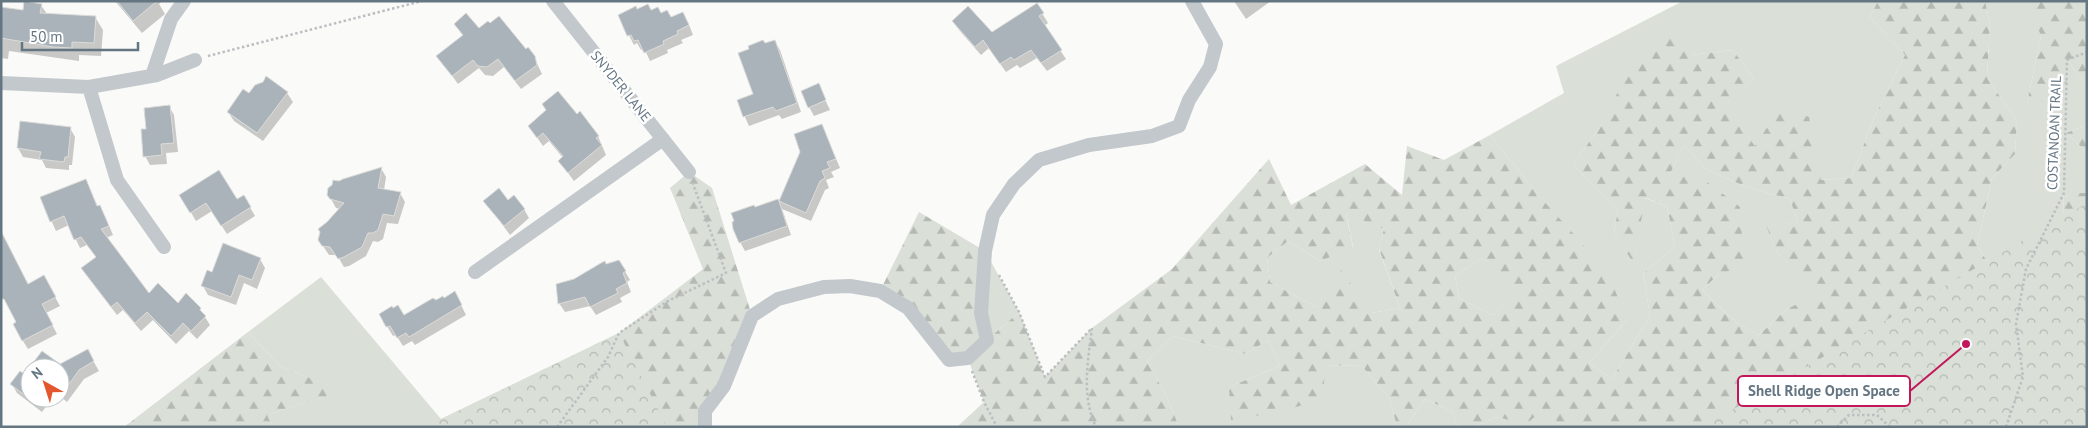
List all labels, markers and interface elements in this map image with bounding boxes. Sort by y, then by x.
scale bar [22,20,139,52]
text: 50 m [30,27,63,46]
street label: SNYDER LANE [587,47,655,125]
street label: COSTANOAN TRAIL [2043,75,2065,191]
north arrow [20,358,70,408]
text: N [28,363,46,383]
callout: Shell Ridge Open Space [1738,376,1910,406]
text: Shell Ridge Open Space [1748,381,1900,400]

